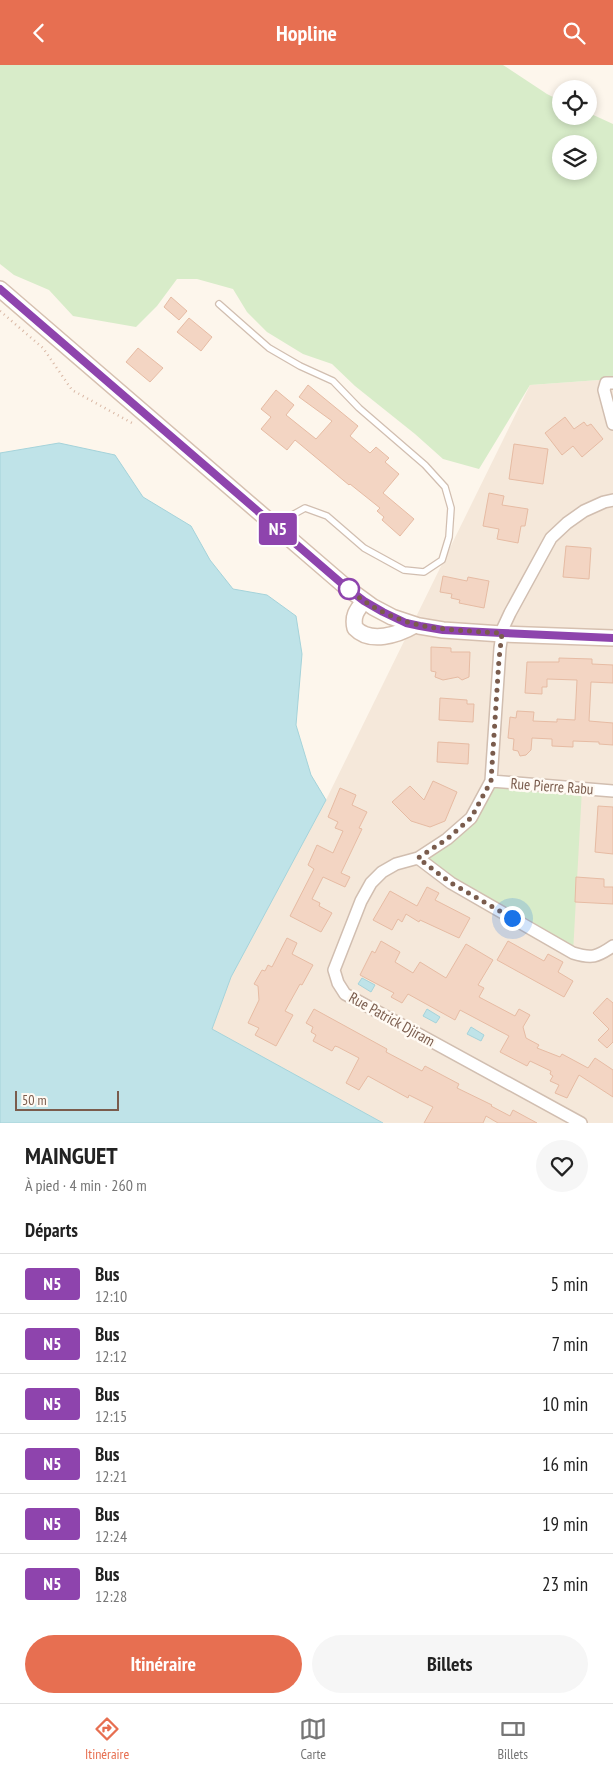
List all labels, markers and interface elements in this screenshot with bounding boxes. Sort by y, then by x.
icon: back [25,19,53,47]
text: Hopline [276,19,337,47]
icon: search [560,19,588,47]
map controls [552,80,597,180]
button: locate [552,80,597,125]
button: layers [552,135,597,180]
line badge: N5 [256,513,300,545]
text: N5 [269,517,287,540]
unlabelled marker [338,578,360,600]
street label: Rue Pierre Rabu [510,774,594,798]
your location [500,906,525,931]
street label: Rue Patrick Djiram [346,988,438,1050]
scale bar [15,1088,119,1111]
text: 50 m [22,1091,47,1109]
text: MAINGUET [25,1140,118,1171]
button: heart [536,1140,588,1192]
text: À pied · 4 min · 260 m [25,1175,147,1195]
text: Départs [25,1218,78,1242]
text: Bus [95,1262,119,1286]
text: N5 [43,1272,62,1295]
text: 5 min [551,1272,588,1296]
text: 12:10 [95,1286,127,1306]
text: Bus [95,1322,119,1346]
text: N5 [43,1332,62,1355]
text: 7 min [551,1332,588,1356]
text: 12:12 [95,1346,127,1366]
text: Bus [95,1382,119,1406]
text: N5 [43,1392,62,1415]
text: 10 min [542,1392,588,1416]
text: 12:15 [95,1406,127,1426]
text: Bus [95,1442,119,1466]
text: N5 [43,1452,62,1475]
text: 16 min [542,1452,588,1476]
text: 12:21 [95,1466,127,1486]
text: Bus [95,1502,119,1526]
text: N5 [43,1512,62,1535]
text: 19 min [542,1512,588,1536]
text: 12:24 [95,1526,127,1546]
text: Bus [95,1562,119,1586]
text: N5 [43,1572,62,1595]
text: 23 min [542,1572,588,1596]
text: 12:28 [95,1586,127,1606]
button: Itinéraire [25,1635,302,1693]
button: Billets [312,1635,588,1693]
tab: Itinéraire [85,1715,129,1763]
tab: Carte [299,1715,327,1763]
tab: Billets [497,1715,528,1763]

